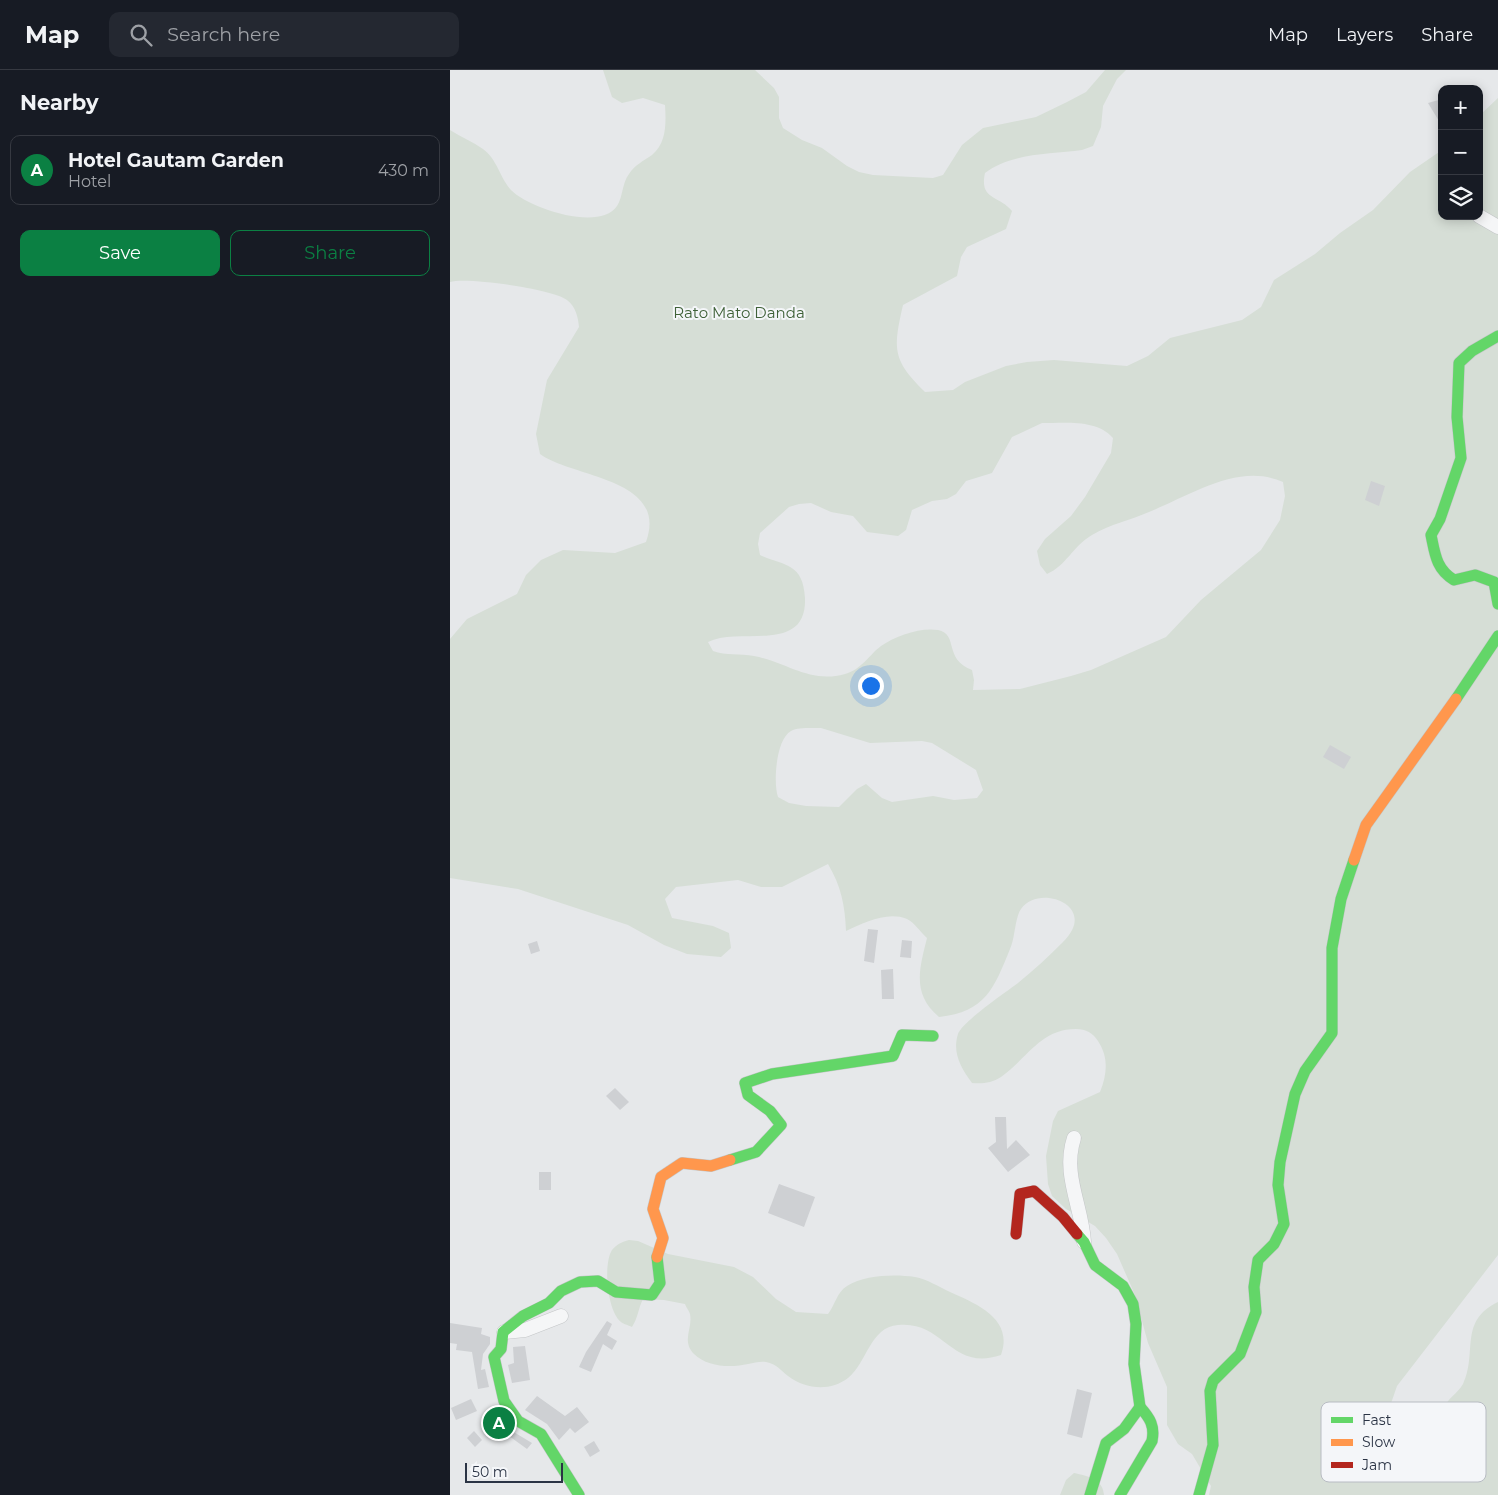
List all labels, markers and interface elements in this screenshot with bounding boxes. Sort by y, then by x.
search box [109,12,459,57]
text: Map [25,20,79,49]
icon: search [127,21,155,49]
text: Search here [167,23,280,46]
text: Map [1268,24,1308,46]
text: Layers [1336,24,1393,46]
text: Share [1421,24,1473,46]
map controls [1438,85,1483,220]
button: + [1438,85,1483,130]
text: Nearby [20,90,99,115]
button: − [1438,130,1483,175]
text: Hotel Gautam Garden [68,149,284,172]
text: A [31,161,43,180]
text: 430 m [378,161,429,180]
text: Hotel [68,172,111,191]
button: layers [1438,175,1483,220]
button: Save [20,230,220,276]
button: Share [230,230,430,276]
park label: Rato Mato Danda [673,303,805,322]
your location [858,673,884,699]
legend [1321,1402,1486,1482]
pin: A [483,1404,515,1442]
text: Fast [1362,1411,1392,1429]
text: Slow [1362,1433,1396,1451]
text: Jam [1361,1456,1392,1474]
scale bar [465,1460,562,1483]
text: 50 m [472,1463,508,1481]

